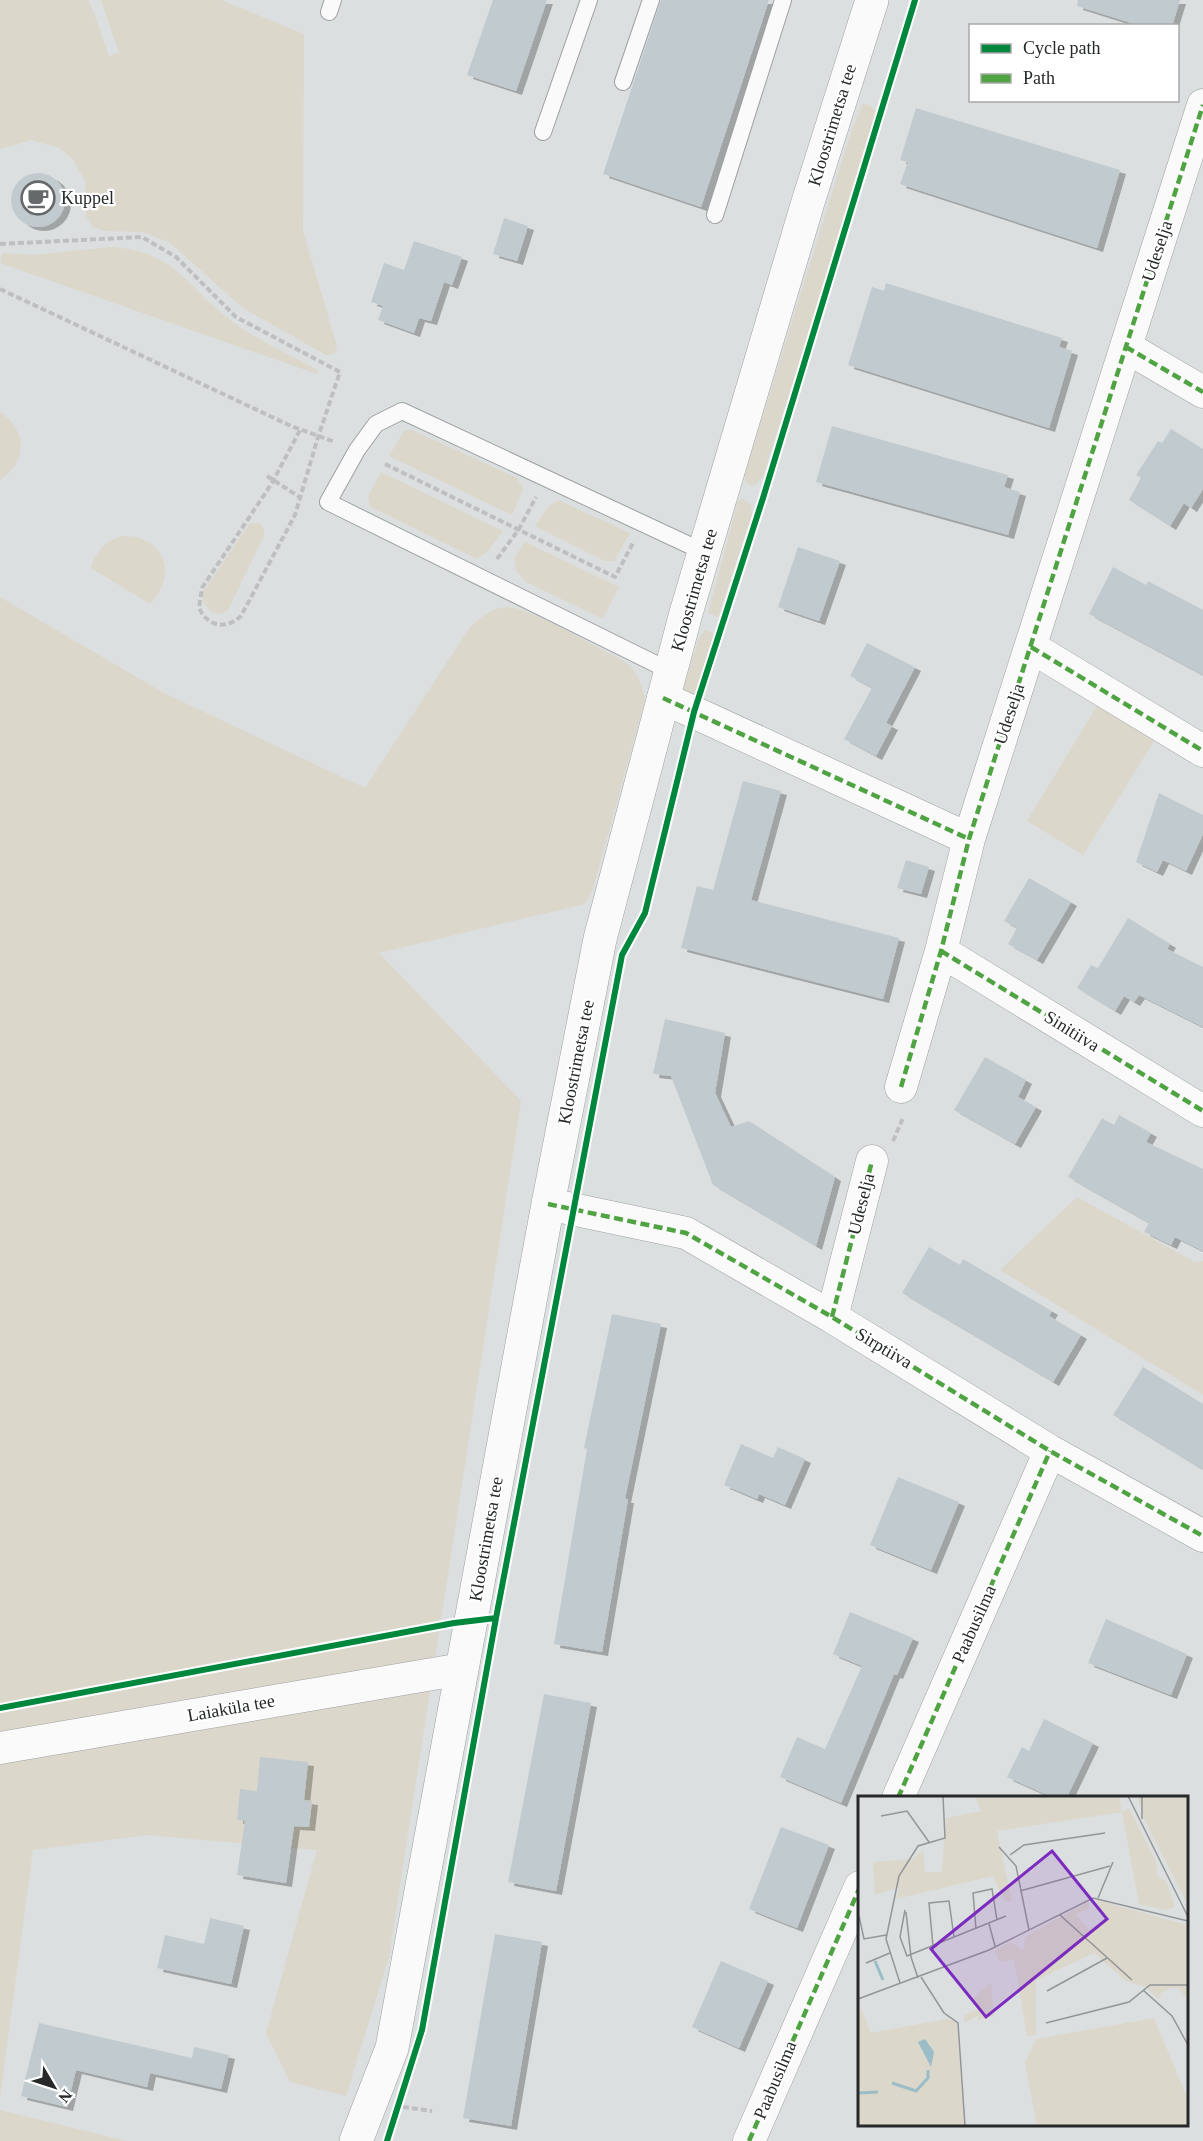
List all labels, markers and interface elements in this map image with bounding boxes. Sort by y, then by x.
legend [969,24,1179,102]
text: Cycle path [1023,38,1100,58]
street label: Kloostrimetsa tee [804,62,860,188]
text: Path [1023,68,1055,88]
cafe icon: Kuppel [20,180,56,216]
place label: Kuppel [61,188,114,208]
street label: Udeselja [1138,218,1176,284]
street label: Kloostrimetsa tee [667,526,721,654]
street label: Udeselja [990,681,1028,747]
street label: Kloostrimetsa tee [554,998,598,1126]
street label: Sinitiiva [1041,1006,1103,1056]
street label: Udeselja [844,1171,878,1237]
street label: Sirptiiva [852,1323,916,1373]
street label: Kloostrimetsa tee [465,1475,507,1603]
street label: Paabusilma [948,1582,1000,1666]
street label: Laiaküla tee [186,1690,276,1726]
inset map [858,1796,1188,2126]
street label: Paabusilma [750,2038,800,2122]
north arrow [24,2057,84,2117]
text: N [55,2086,76,2106]

